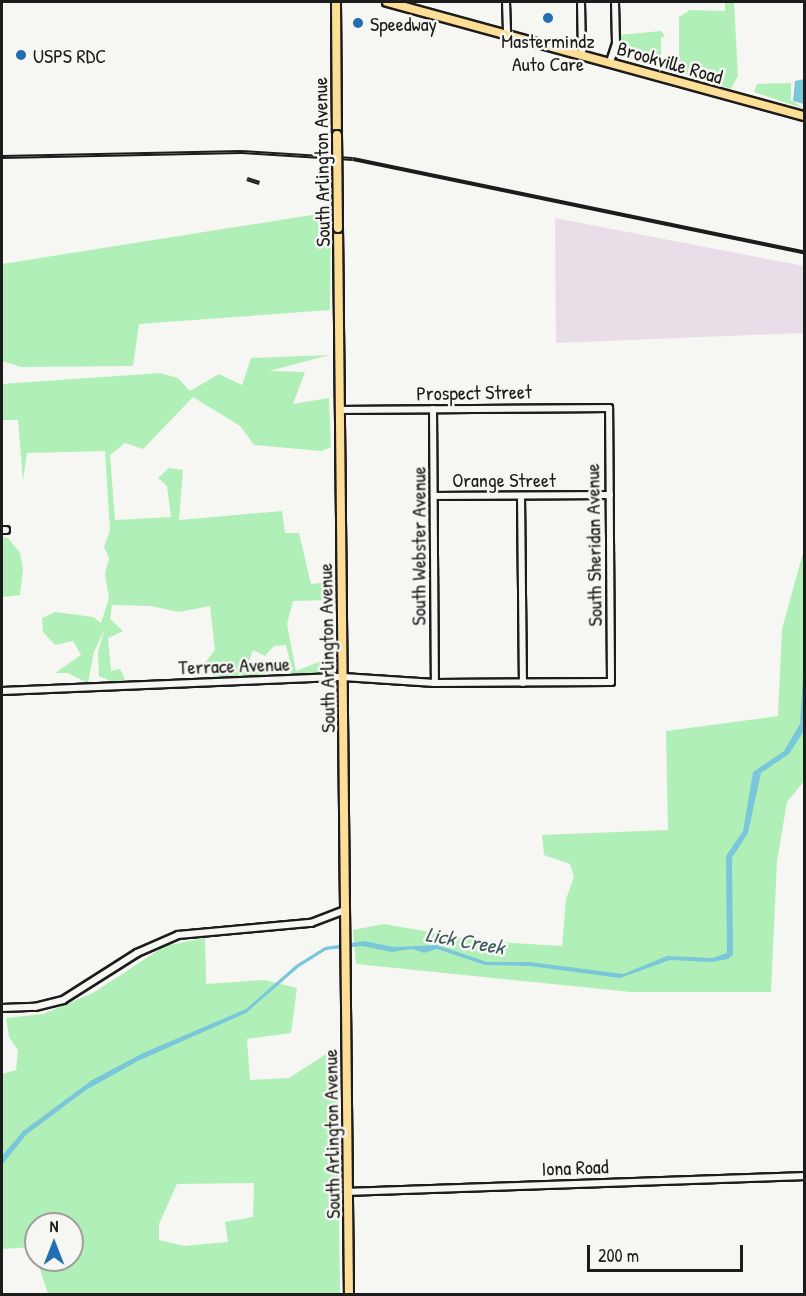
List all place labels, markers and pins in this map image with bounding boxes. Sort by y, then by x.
place label: Speedway [370,11,437,35]
marker: Mastermindz Auto Care [541,11,555,25]
marker: Speedway [351,16,365,30]
place label: Mastermindz Auto Care [501,28,595,75]
place label: USPS RDC [33,43,106,67]
marker: USPS RDC [14,48,28,62]

